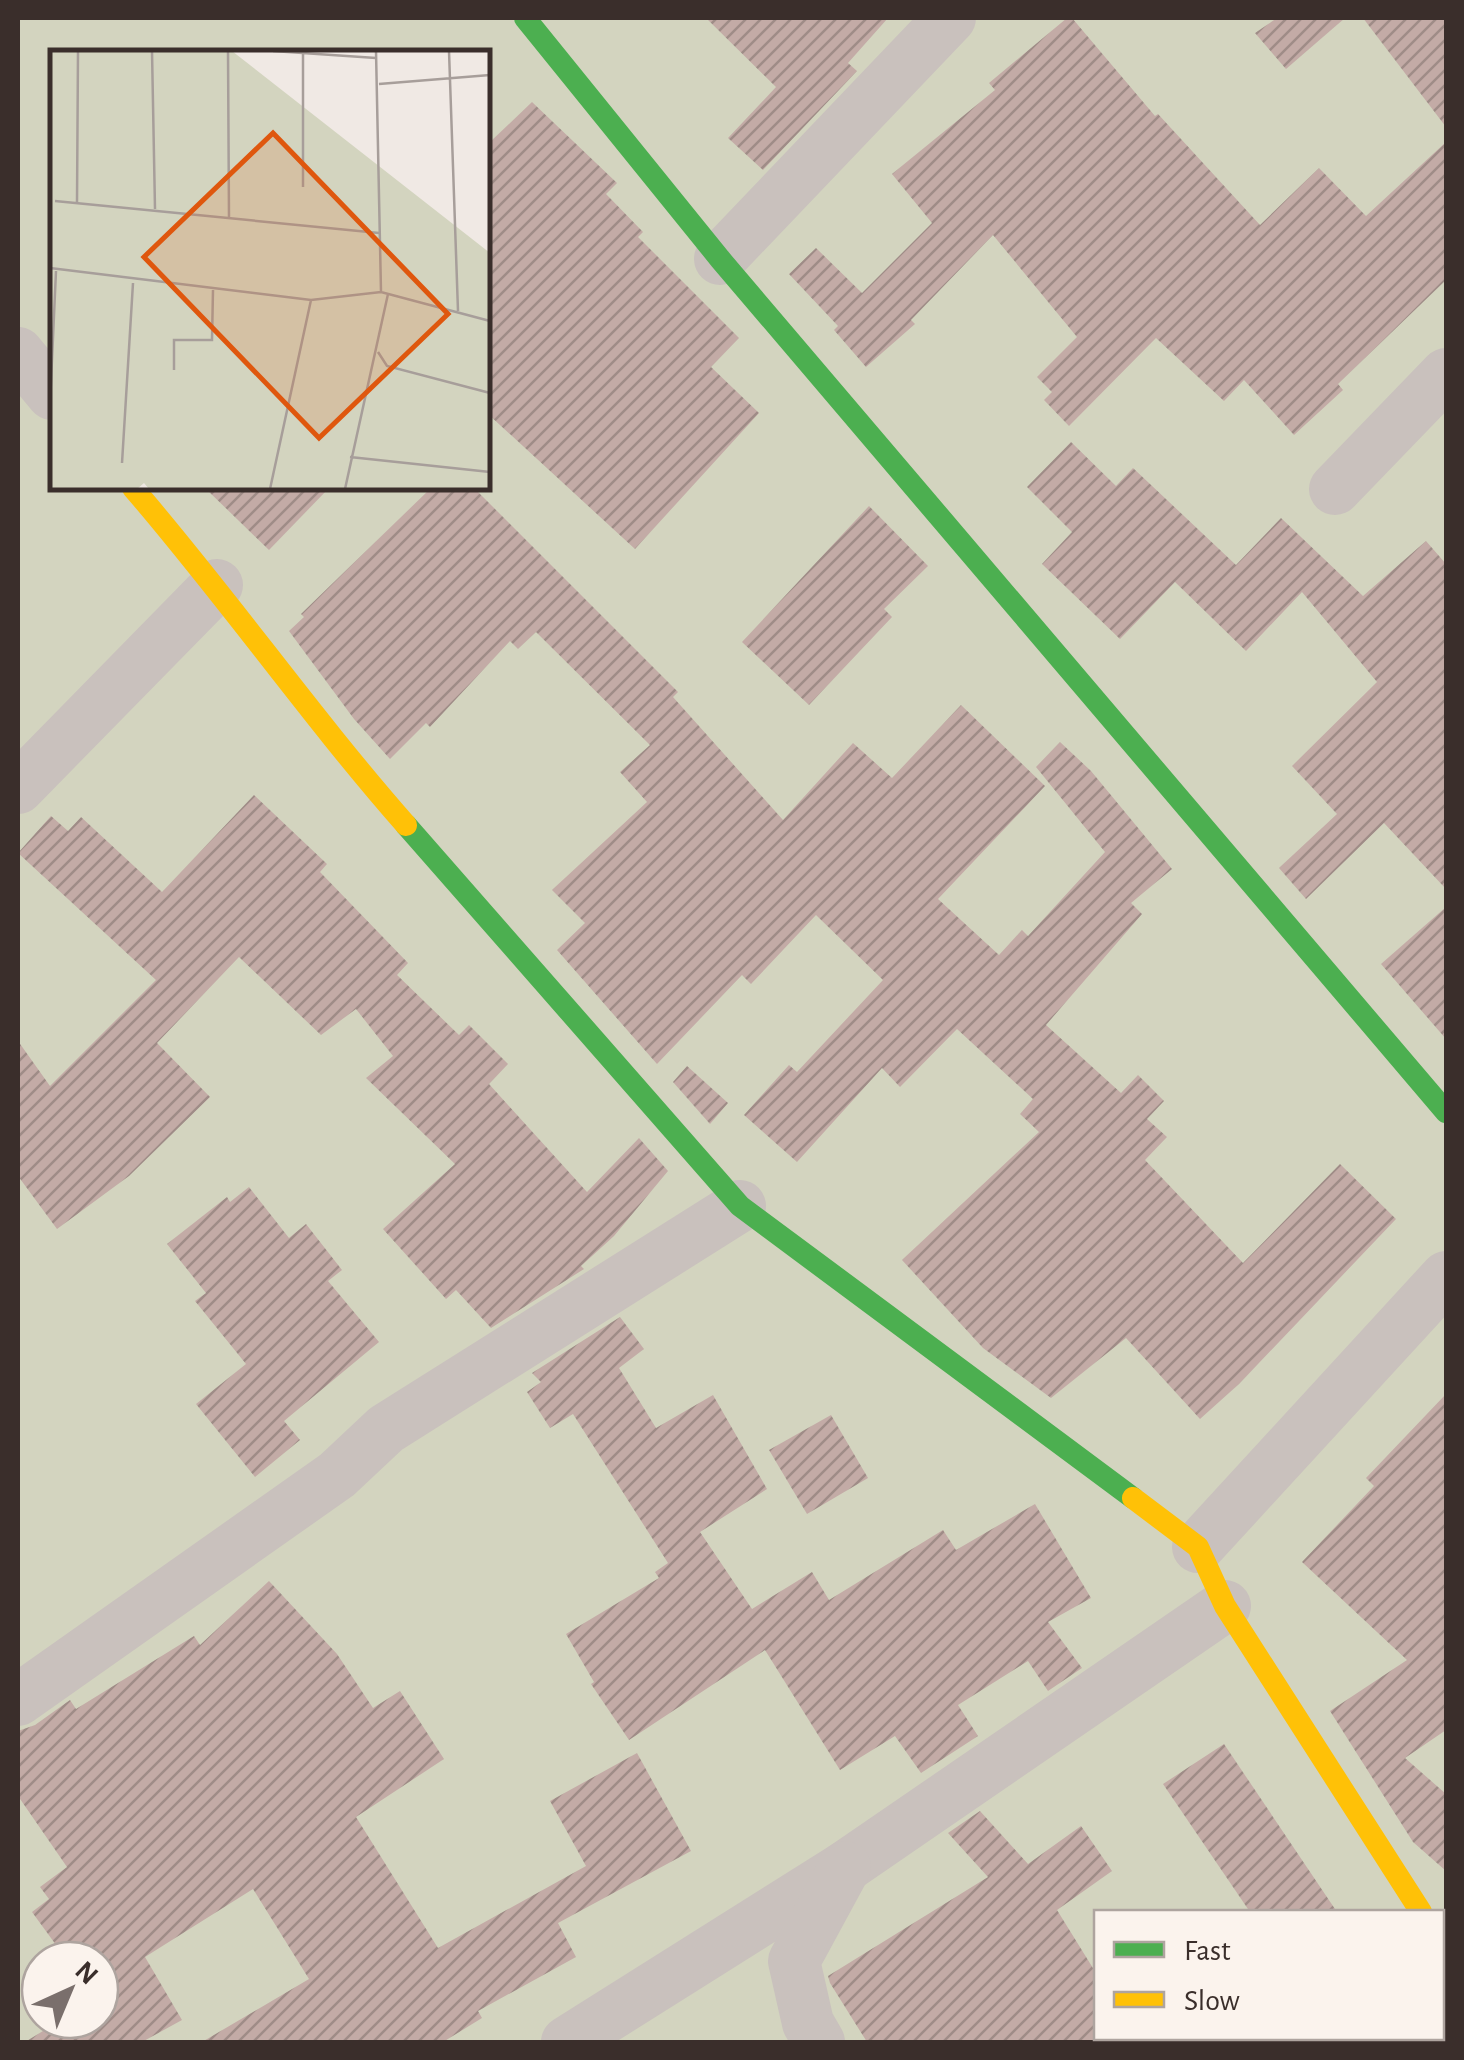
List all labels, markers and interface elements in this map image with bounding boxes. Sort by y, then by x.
inset map [50,50,490,490]
legend [1094,1910,1444,2040]
text: Fast [1184,1936,1231,1966]
north arrow [20,1940,120,2040]
text: N [69,1957,103,1990]
text: Slow [1184,1986,1240,2016]

